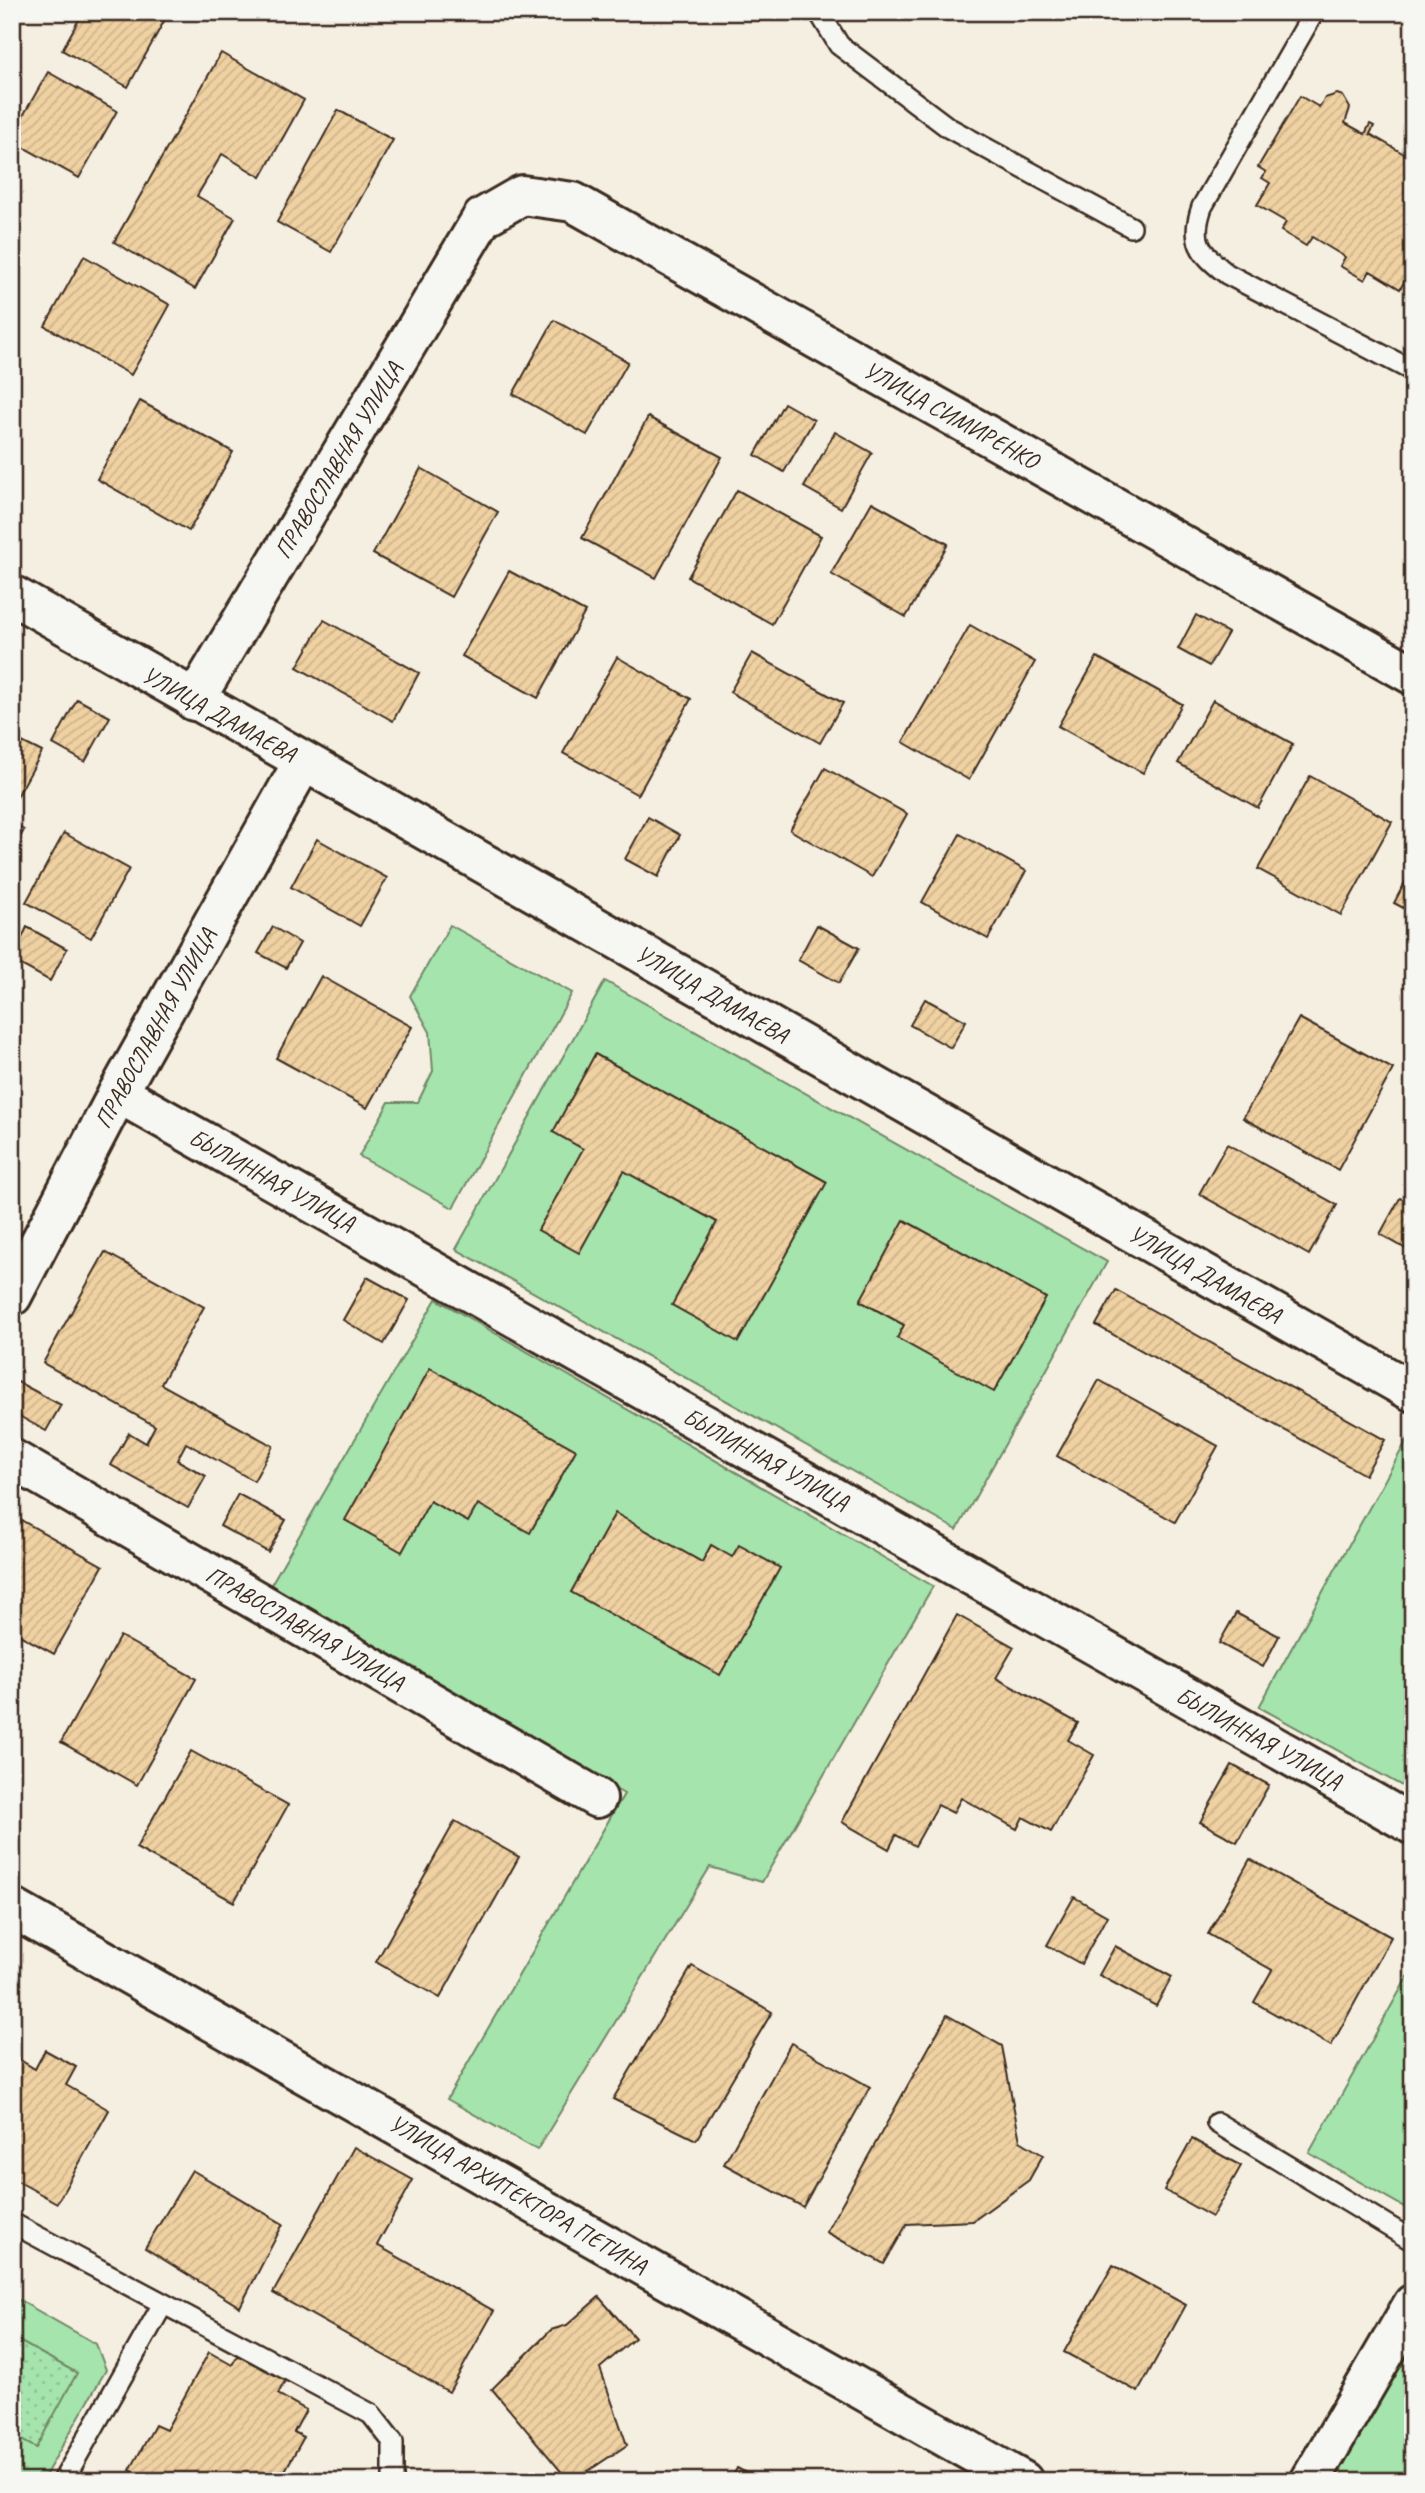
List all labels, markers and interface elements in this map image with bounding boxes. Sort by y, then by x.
street label: ПРАВОСЛАВНАЯ УЛИЦА [267,355,409,564]
street label: УЛИЦА СИМИРЕНКО [858,355,1046,477]
street label: УЛИЦА ДАМАЕВА [137,659,302,769]
street label: ПРАВОСЛАВНАЯ УЛИЦА [88,922,223,1133]
street label: УЛИЦА ДАМАЕВА [630,938,794,1050]
street label: БЫЛИННАЯ УЛИЦА [184,1122,361,1238]
street label: УЛИЦА ДАМАЕВА [1123,1218,1287,1330]
street label: БЫЛИННАЯ УЛИЦА [678,1401,855,1517]
street label: ПРАВОСЛАВНАЯ УЛИЦА [200,1559,410,1698]
street label: БЫЛИННАЯ УЛИЦА [1171,1680,1348,1796]
street label: УЛИЦА АРХИТЕКТОРА ПЕТИНА [384,2108,653,2281]

